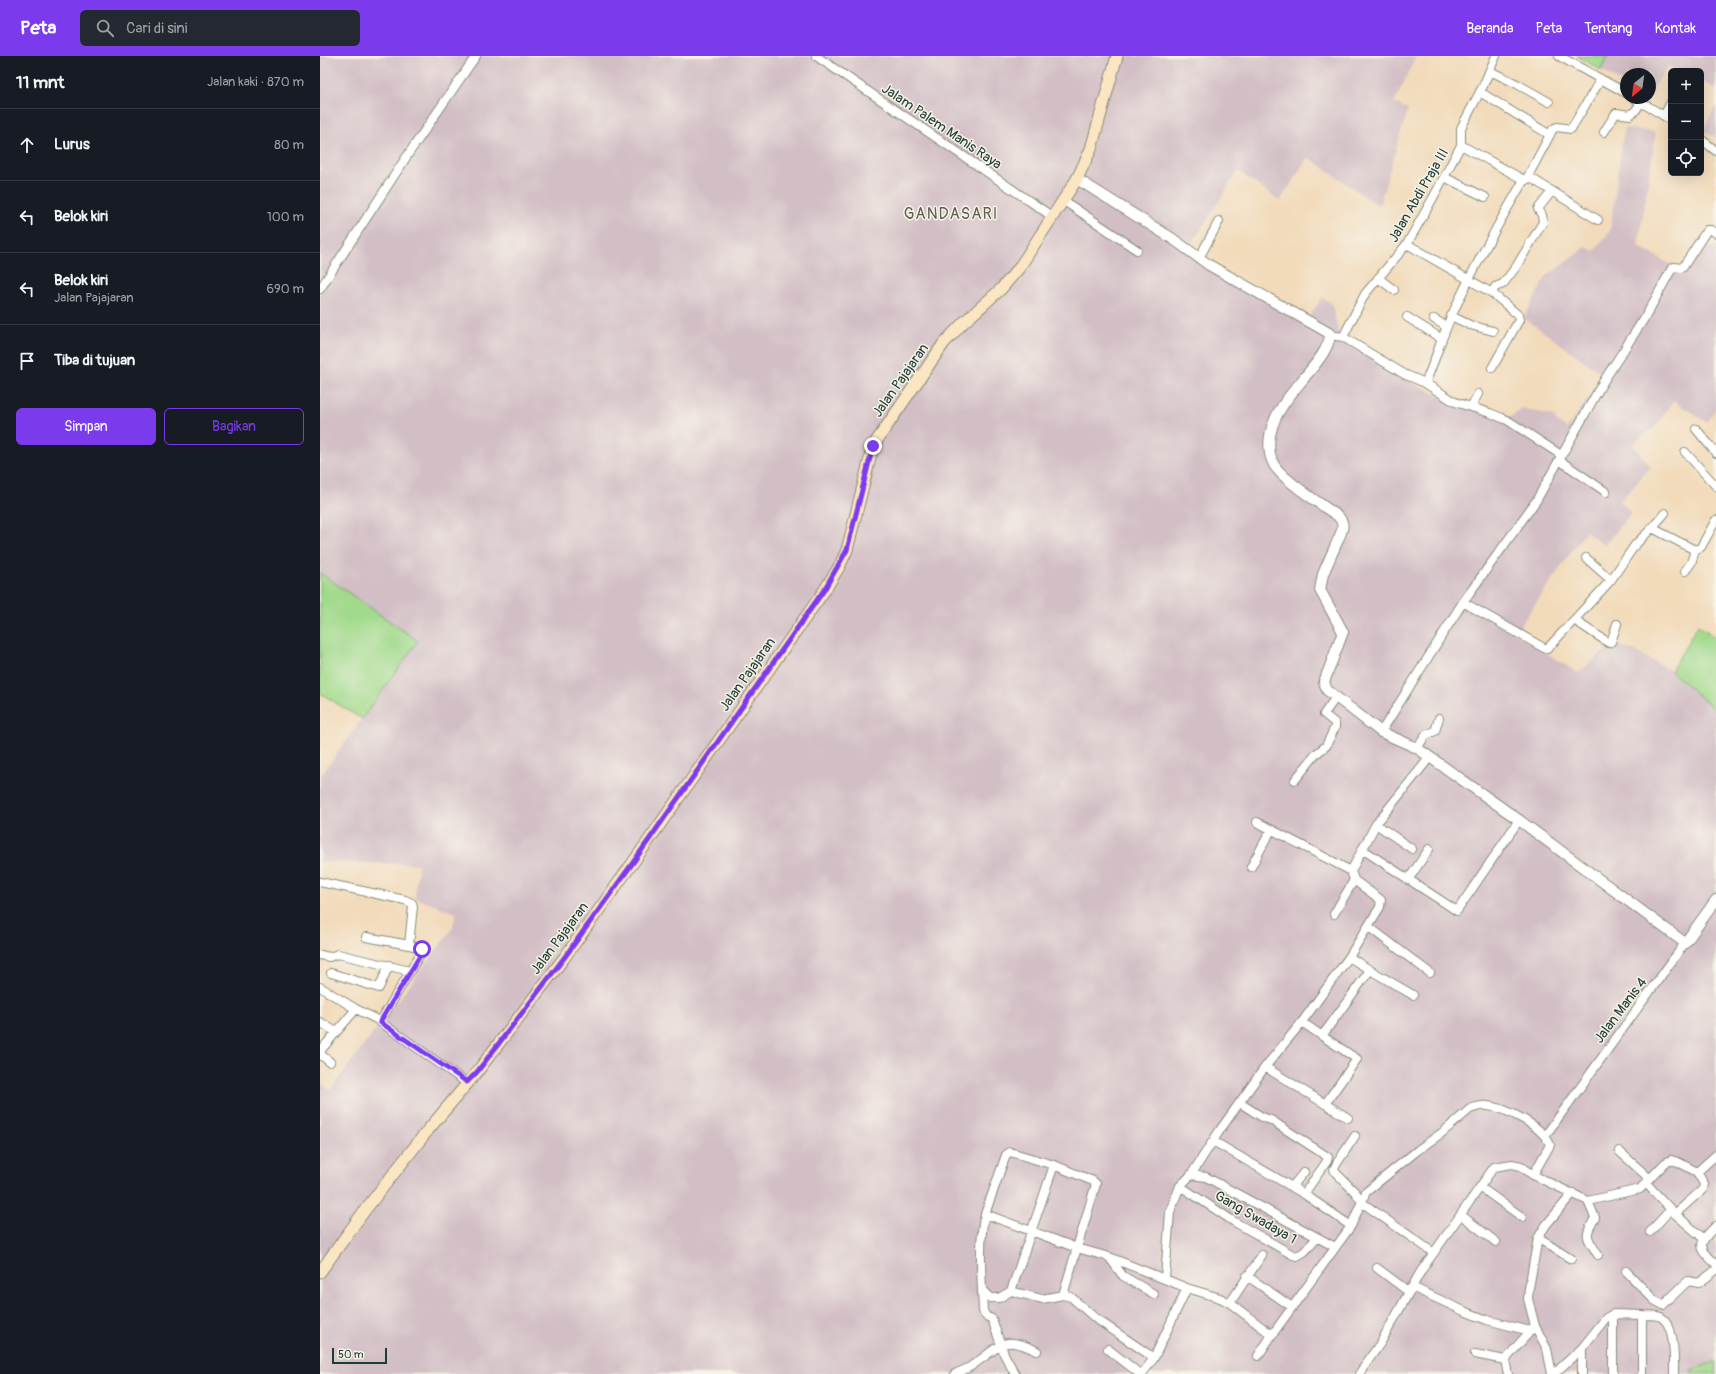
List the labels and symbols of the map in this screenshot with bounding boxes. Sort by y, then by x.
north arrow [1620,68,1656,104]
street label: Jalam Palem Manis Raya [879,80,1005,173]
street label: Jalan Abdi Praja III [1385,145,1452,245]
district label: GANDASARI [904,204,998,224]
street label: Jalan Pajajaran [869,340,932,420]
route end [864,437,882,455]
street label: Jalan Pajajaran [716,634,779,714]
street label: Jalan Pajajaran [527,899,592,978]
route start [413,940,431,958]
street label: Jalan Manis 4 [1590,974,1651,1046]
street label: Gang Swadaya 1 [1212,1187,1300,1248]
scale bar [332,1346,387,1365]

